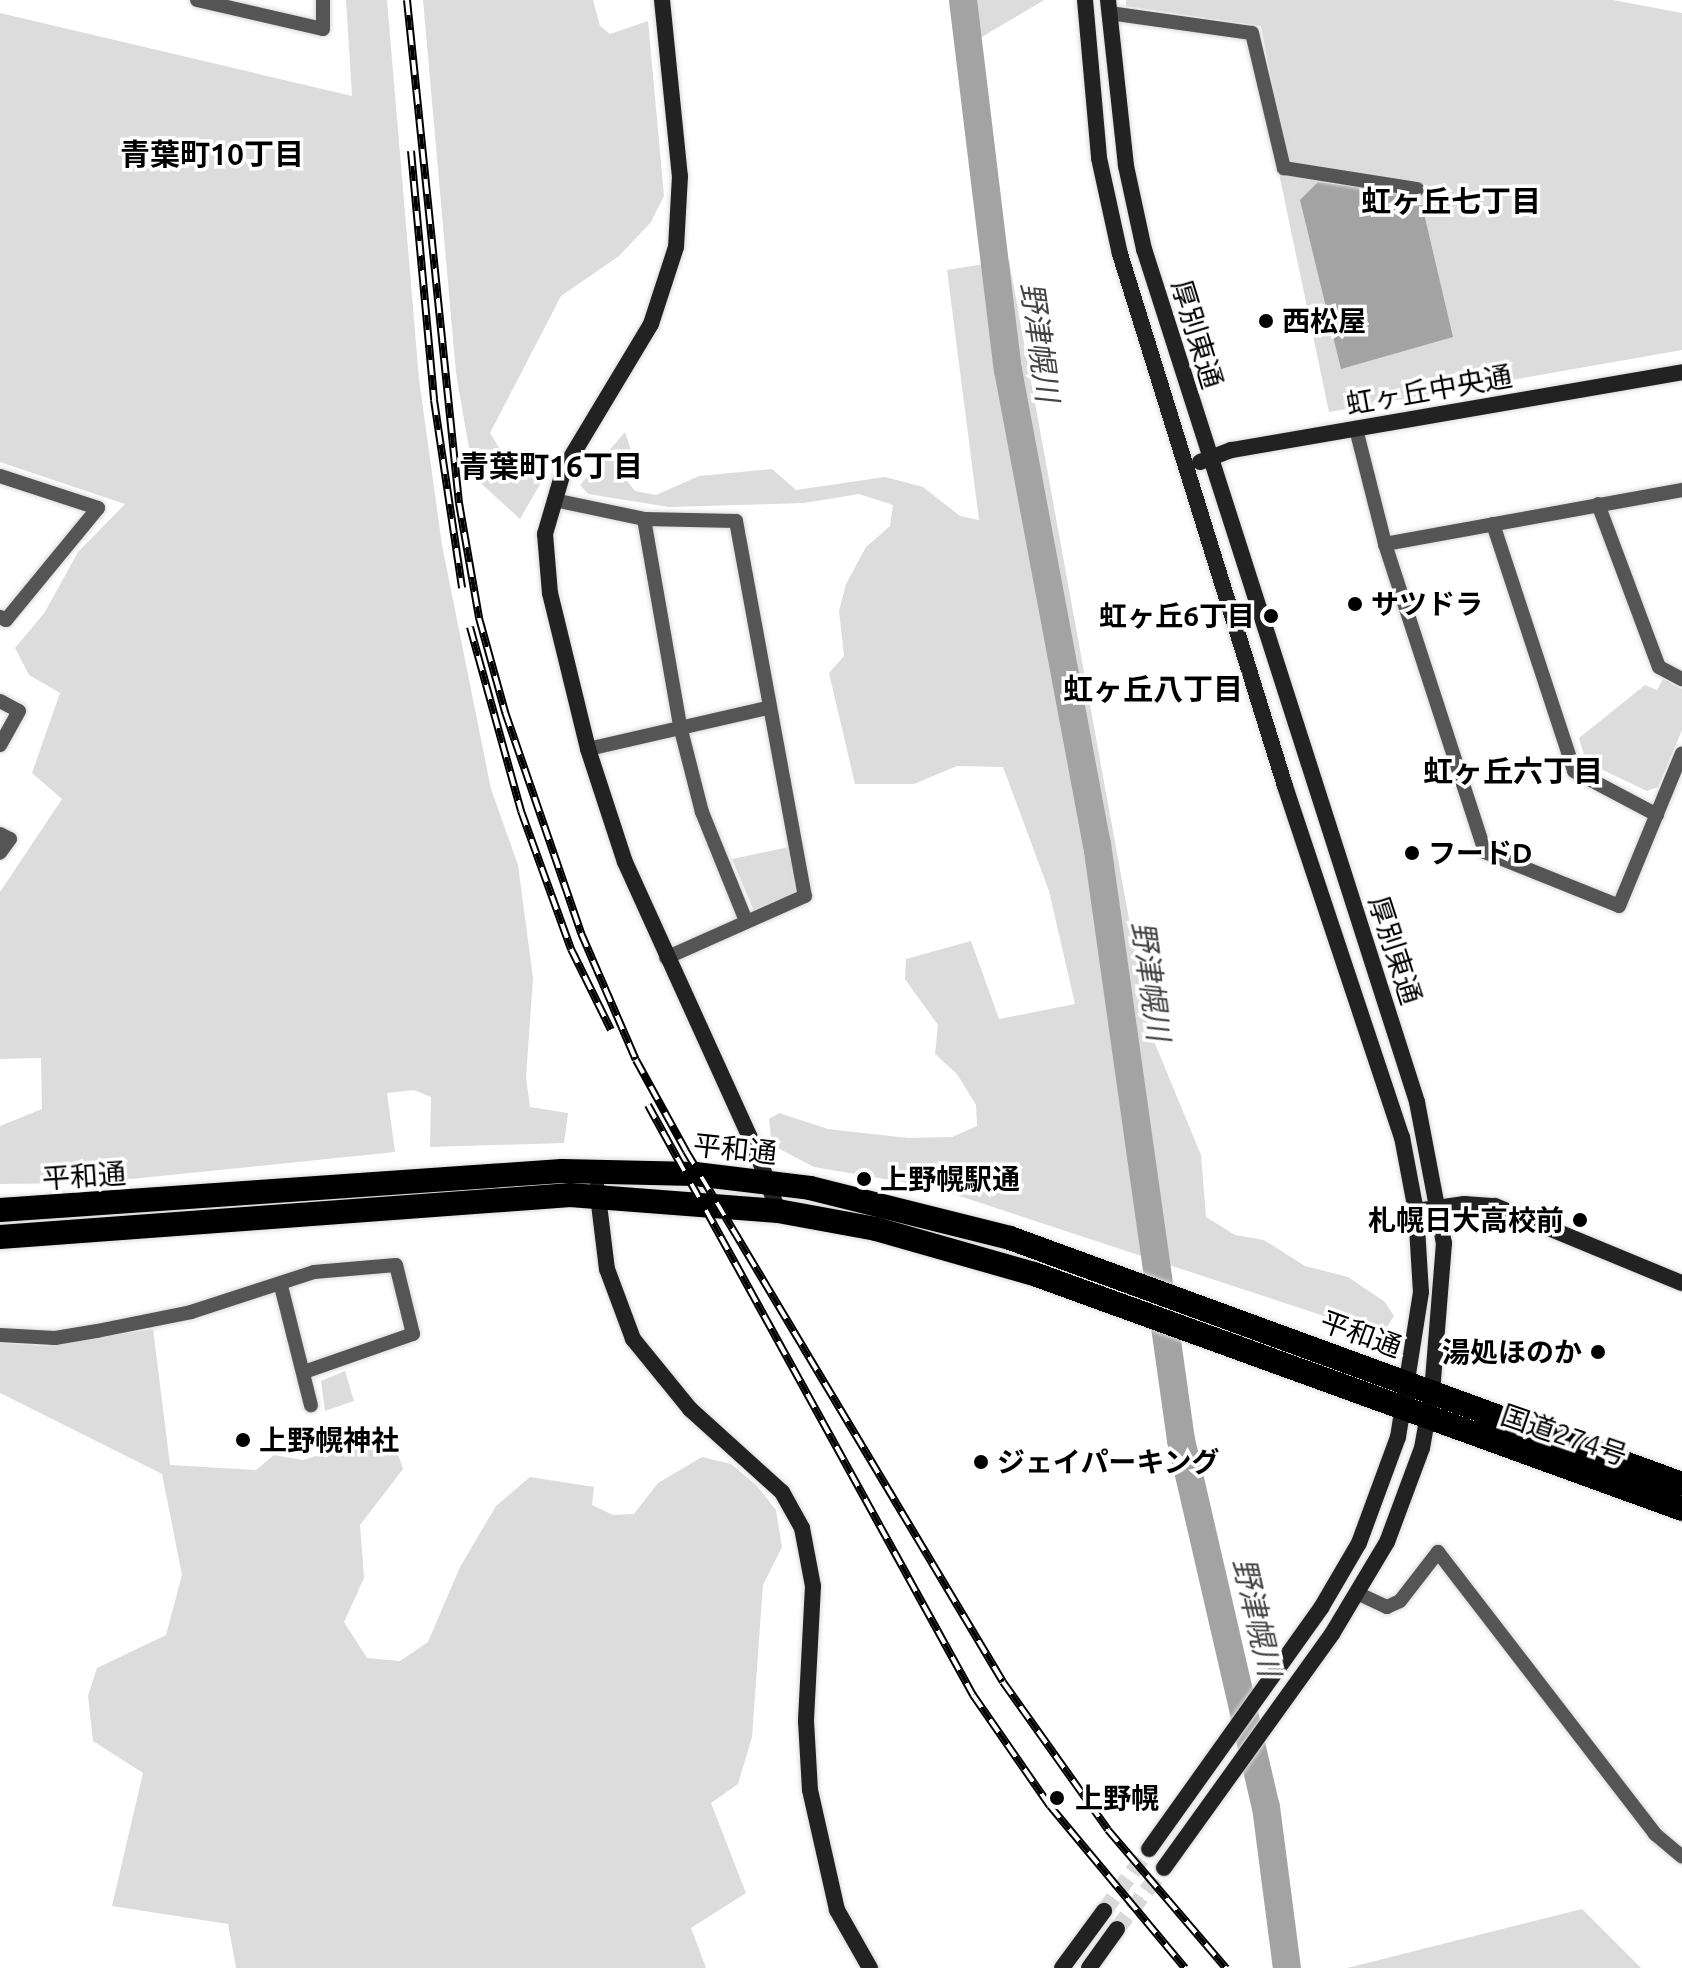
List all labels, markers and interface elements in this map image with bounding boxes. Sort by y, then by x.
district label: 青葉町10丁目 [120,136,304,172]
district label: 虹ヶ丘七丁目 [1361,183,1541,219]
street label: 厚別東通 [1165,276,1229,392]
water label: 野津幌川 [1014,280,1066,404]
place label: 西松屋 [1282,304,1366,338]
marker: 西松屋 [1257,312,1275,330]
street label: 虹ヶ丘中央通 [1343,359,1515,421]
district label: 青葉町16丁目 [459,448,643,484]
place label: サツドラ [1371,587,1483,621]
marker: サツドラ [1346,595,1364,613]
place label: 虹ヶ丘6丁目 [1099,599,1255,633]
marker: 虹ヶ丘6丁目 [1262,607,1280,625]
district label: 虹ヶ丘八丁目 [1063,671,1243,707]
district label: 虹ヶ丘六丁目 [1423,753,1603,789]
place label: フードD [1428,836,1532,870]
marker: フードD [1403,844,1421,862]
street label: 厚別東通 [1362,892,1428,1008]
water label: 野津幌川 [1125,919,1177,1043]
street label: 平和通 [691,1128,779,1170]
street label: 平和通 [41,1156,127,1196]
place label: 上野幌駅通 [880,1162,1020,1196]
marker: 上野幌駅通 [855,1170,873,1188]
place label: 札幌日大高校前 [1368,1203,1564,1237]
marker: 札幌日大高校前 [1571,1211,1589,1229]
street label: 平和通 [1316,1304,1406,1364]
place label: 湯処ほのか [1442,1335,1582,1369]
marker: 湯処ほのか [1589,1343,1607,1361]
street label: 国道274号 [1496,1398,1632,1472]
place label: 上野幌神社 [259,1423,399,1457]
marker: 上野幌神社 [234,1431,252,1449]
place label: ジェイパーキング [997,1445,1221,1479]
marker: ジェイパーキング [972,1453,990,1471]
water label: 野津幌川 [1226,1554,1288,1680]
place label: 上野幌 [1075,1781,1159,1815]
marker: 上野幌 [1046,1787,1068,1809]

